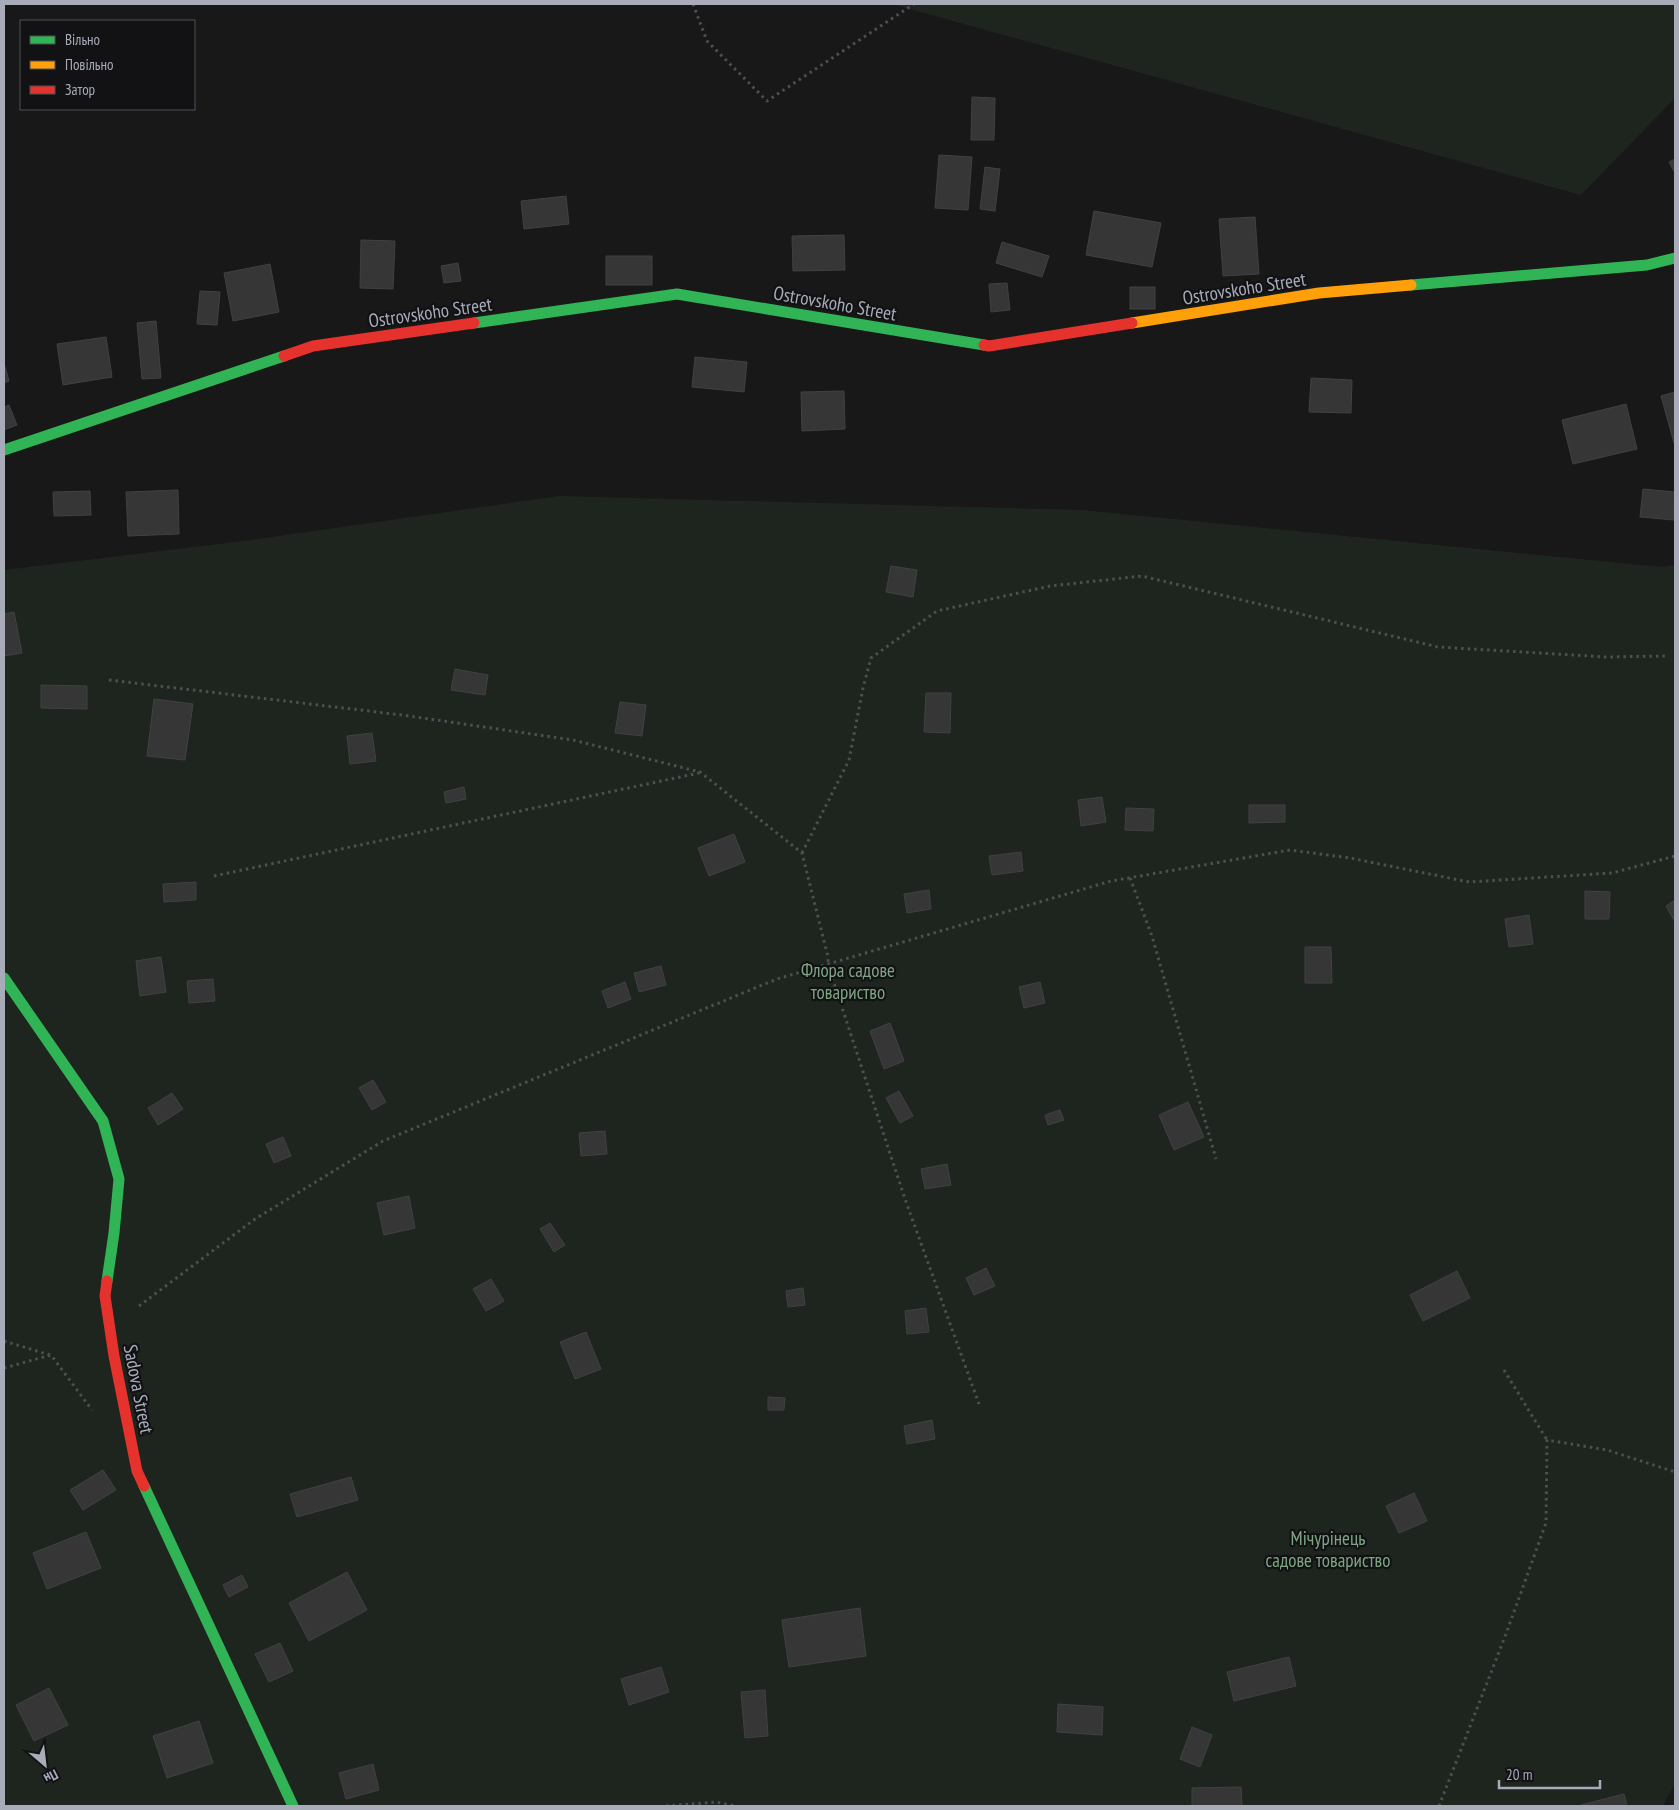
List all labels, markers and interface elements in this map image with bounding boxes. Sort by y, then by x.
legend [20,20,195,110]
text: Вільно [65,30,100,49]
text: Повільно [65,55,113,74]
text: Затор [65,80,95,99]
street label: Ostrovskoho Street [1181,266,1308,310]
street label: Ostrovskoho Street [772,280,899,326]
street label: Ostrovskoho Street [367,291,494,333]
park label: Флора садове товариство [801,958,895,1004]
street label: Sadova Street [119,1342,160,1436]
park label: Мічурінець садове товариство [1266,1526,1390,1572]
north arrow [20,1740,70,1790]
scale bar [1499,1758,1600,1790]
text: Пн [41,1765,61,1788]
text: 20 m [1506,1765,1532,1784]

